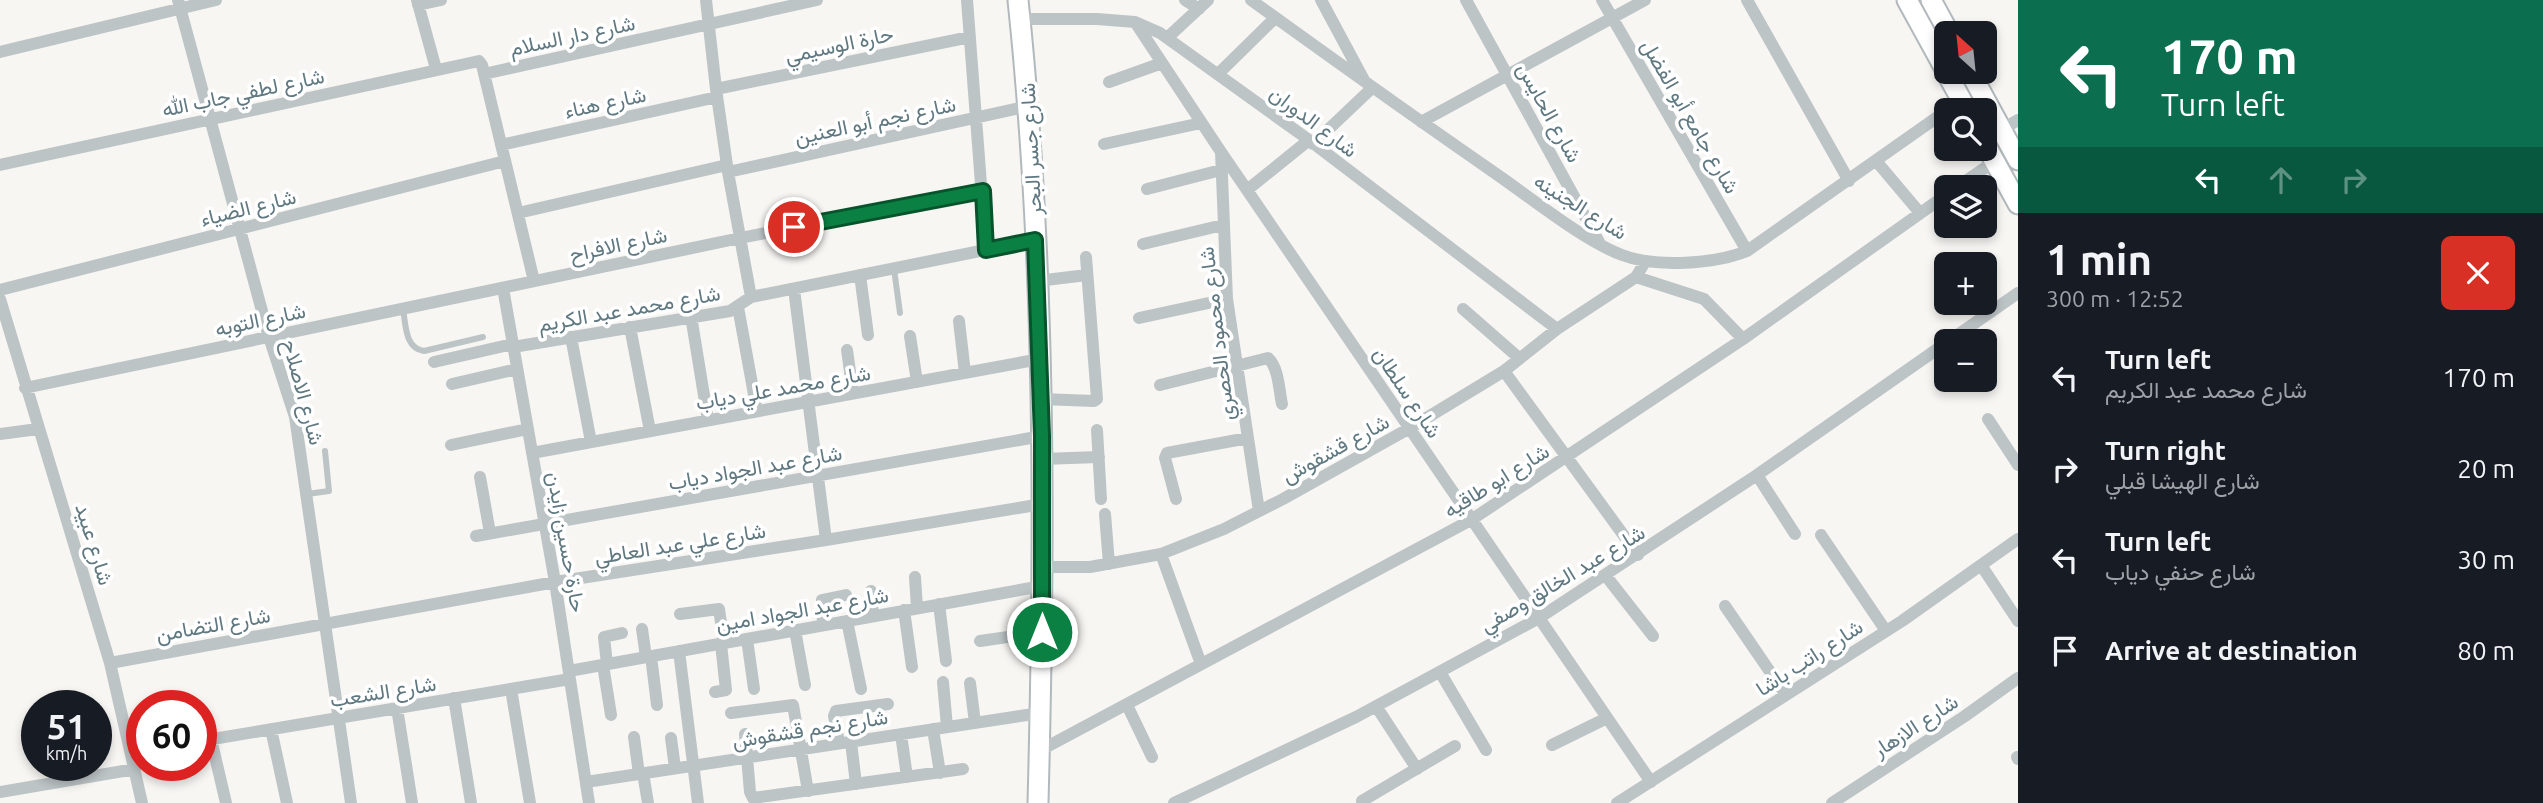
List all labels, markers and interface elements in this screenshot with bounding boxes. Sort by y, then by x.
street label: شارع دار السلام [507,10,638,63]
street label: حارة الوسيمي [783,21,897,73]
north arrow [1934,21,1997,84]
map controls [1934,21,1997,392]
icon: left [2046,28,2137,119]
text: 170 m [2161,28,2298,83]
street label: شارع جامع أبو الفضل [1635,35,1745,199]
street label: شارع الحايس [1510,58,1587,168]
street label: شارع لطفي جاب الله [160,63,328,127]
street label: شارع الدوران [1264,80,1362,164]
street label: شارع هناء [562,82,649,125]
street label: شارع جسر البحر [1015,82,1048,217]
text: Turn left [2161,86,2285,122]
street label: شارع نجم أبو العنين [792,91,958,152]
button: search [1934,98,1997,161]
icon: left [2189,161,2227,199]
icon: ahead [2262,161,2300,199]
icon: right [2335,161,2373,199]
street label: شارع الجنينه [1529,168,1632,247]
button: layers [1934,175,1997,238]
street label: شارع الضياء [198,184,299,233]
pin [764,197,824,257]
icon: arrive [775,208,813,246]
street label: شارع الافراح [567,222,670,269]
text: 1 min [2046,236,2152,283]
button: close [2441,236,2515,310]
street label: شارع محمود الحصري [1193,245,1245,422]
button: + [1934,252,1997,315]
street label: شارع محمد عبد الكريم [536,280,722,339]
text: 300 m · 12:52 [2046,286,2184,311]
street label: شارع التوبه [213,298,308,343]
button: − [1934,329,1997,392]
street label: شارع الاصلاح [276,337,330,448]
street label: شارع سلطان [1366,342,1447,444]
text: Turn left [2105,345,2211,374]
icon: left [2046,359,2084,397]
street label: شارع محمد علي دياب [694,360,873,420]
text: 170 m [2443,363,2515,392]
text: شارع محمد عبد الكريم [2105,377,2307,402]
street label: شارع قشقوش [1277,409,1394,490]
text: Turn right [2105,436,2226,465]
street label: شارع ابو طاقيه [1439,438,1555,524]
street label: شارع عبد الجواد دياب [666,440,844,497]
icon: right [2046,450,2084,488]
text: 20 m [2457,454,2515,483]
text: شارع الهيشا قبلي [2105,468,2260,493]
street label: حارة حسين زايدن [541,470,591,615]
street label: شارع عبيد [68,500,119,589]
street label: شارع علي عبد العاطي [593,518,768,574]
street label: شارع عبد الخالق وصفي [1475,519,1652,642]
text: Turn left [2105,527,2211,556]
icon: left [2046,541,2084,579]
text: 30 m [2457,545,2515,574]
text: شارع حنفي دياب [2105,559,2256,584]
street label: شارع عبد الجواد امين [714,582,891,639]
position arrow [1005,595,1079,669]
street label: شارع التضامن [154,602,272,649]
street label: شارع راتب باشا [1751,614,1868,703]
icon: arrive [2046,632,2084,670]
text: Arrive at destination [2105,636,2358,665]
text: 80 m [2457,636,2515,665]
street label: شارع الشعب [328,671,438,714]
street label: شارع الازهار [1867,689,1964,764]
speed limit sign: 60 [126,690,217,781]
street label: شارع نجم قشقوش [730,704,890,755]
text: 51 [47,706,86,746]
text: km/h [46,743,87,763]

